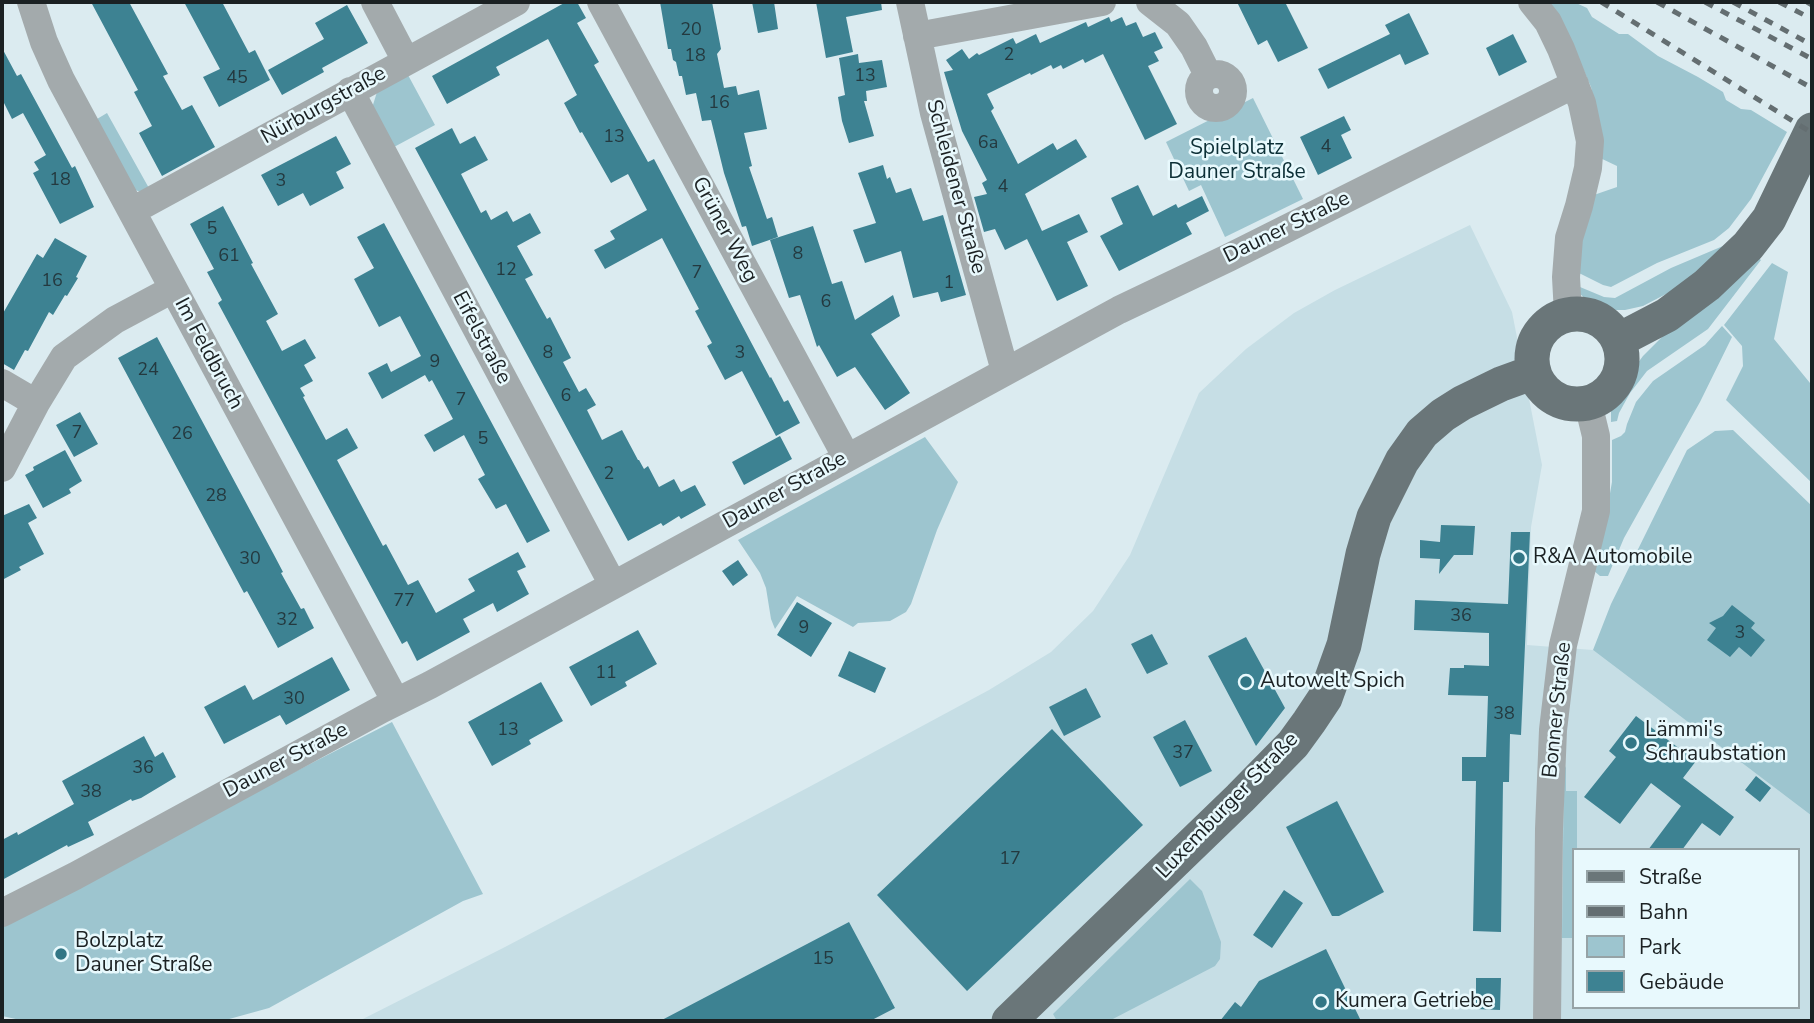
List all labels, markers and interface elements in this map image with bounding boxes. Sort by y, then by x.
house number: 20 [680,20,702,42]
house number: 2 [1004,45,1014,67]
house number: 18 [684,46,706,68]
street label: Nürburgstraße [257,61,391,151]
house number: 13 [854,66,876,88]
house number: 45 [226,68,248,90]
house number: 16 [708,93,730,115]
street label: Schleidener Straße [920,97,990,277]
house number: 13 [603,127,625,149]
house number: 6a [978,133,998,155]
park label: Spielplatz Dauner Straße [1168,136,1306,186]
house number: 4 [1321,137,1331,159]
house number: 18 [49,170,71,192]
house number: 3 [276,171,286,193]
street label: Grüner Weg [686,173,762,287]
house number: 4 [998,177,1008,199]
street label: Dauner Straße [1220,187,1354,269]
house number: 5 [207,219,217,241]
house number: 8 [793,244,803,266]
house number: 61 [218,246,240,268]
house number: 12 [495,260,517,282]
house number: 7 [692,263,702,285]
house number: 16 [41,271,63,293]
house number: 1 [944,273,954,295]
street label: Eifelstraße [446,287,516,389]
house number: 6 [821,292,831,314]
street label: Im Feldbruch [168,294,248,414]
house number: 8 [543,343,553,365]
house number: 3 [735,343,745,365]
house number: 9 [430,352,440,374]
house number: 24 [137,360,159,382]
house number: 6 [561,386,571,408]
house number: 7 [456,390,466,412]
house number: 7 [72,423,82,445]
house number: 26 [171,424,193,446]
house number: 5 [478,429,488,451]
street label: Dauner Straße [719,447,851,535]
house number: 2 [604,464,614,486]
house number: 28 [205,486,227,508]
place label: R&A Automobile [1533,545,1692,571]
house number: 30 [239,549,261,571]
marker: R&A Automobile [1511,550,1527,566]
house number: 77 [393,591,415,613]
house number: 36 [1450,606,1472,628]
house number: 32 [276,610,298,632]
house number: 9 [799,618,809,640]
house number: 3 [1735,623,1745,645]
street label: Bonner Straße [1538,641,1578,779]
house number: 11 [595,663,617,685]
place label: Autowelt Spich [1260,669,1405,695]
marker: Autowelt Spich [1238,674,1254,690]
house number: 30 [283,689,305,711]
house number: 38 [1493,704,1515,726]
street label: Dauner Straße [219,718,353,804]
place label: Lämmi's Schraubstation [1645,718,1786,768]
house number: 13 [497,720,519,742]
street label: Luxemburger Straße [1152,728,1304,884]
marker: Lämmi's Schraubstation [1623,735,1639,751]
house number: 37 [1172,743,1194,765]
house number: 36 [132,758,154,780]
house number: 38 [80,782,102,804]
legend [1573,848,1800,1009]
house number: 17 [999,849,1021,871]
text: Straße [1639,863,1702,891]
text: Bahn [1639,898,1688,926]
place label: Bolzplatz Dauner Straße [75,929,212,979]
text: Park [1639,933,1681,961]
marker: Bolzplatz Dauner Straße [53,946,69,962]
house number: 15 [812,949,834,971]
text: Gebäude [1639,968,1724,996]
place label: Kumera Getriebe [1335,989,1494,1015]
marker: Kumera Getriebe [1313,994,1329,1010]

